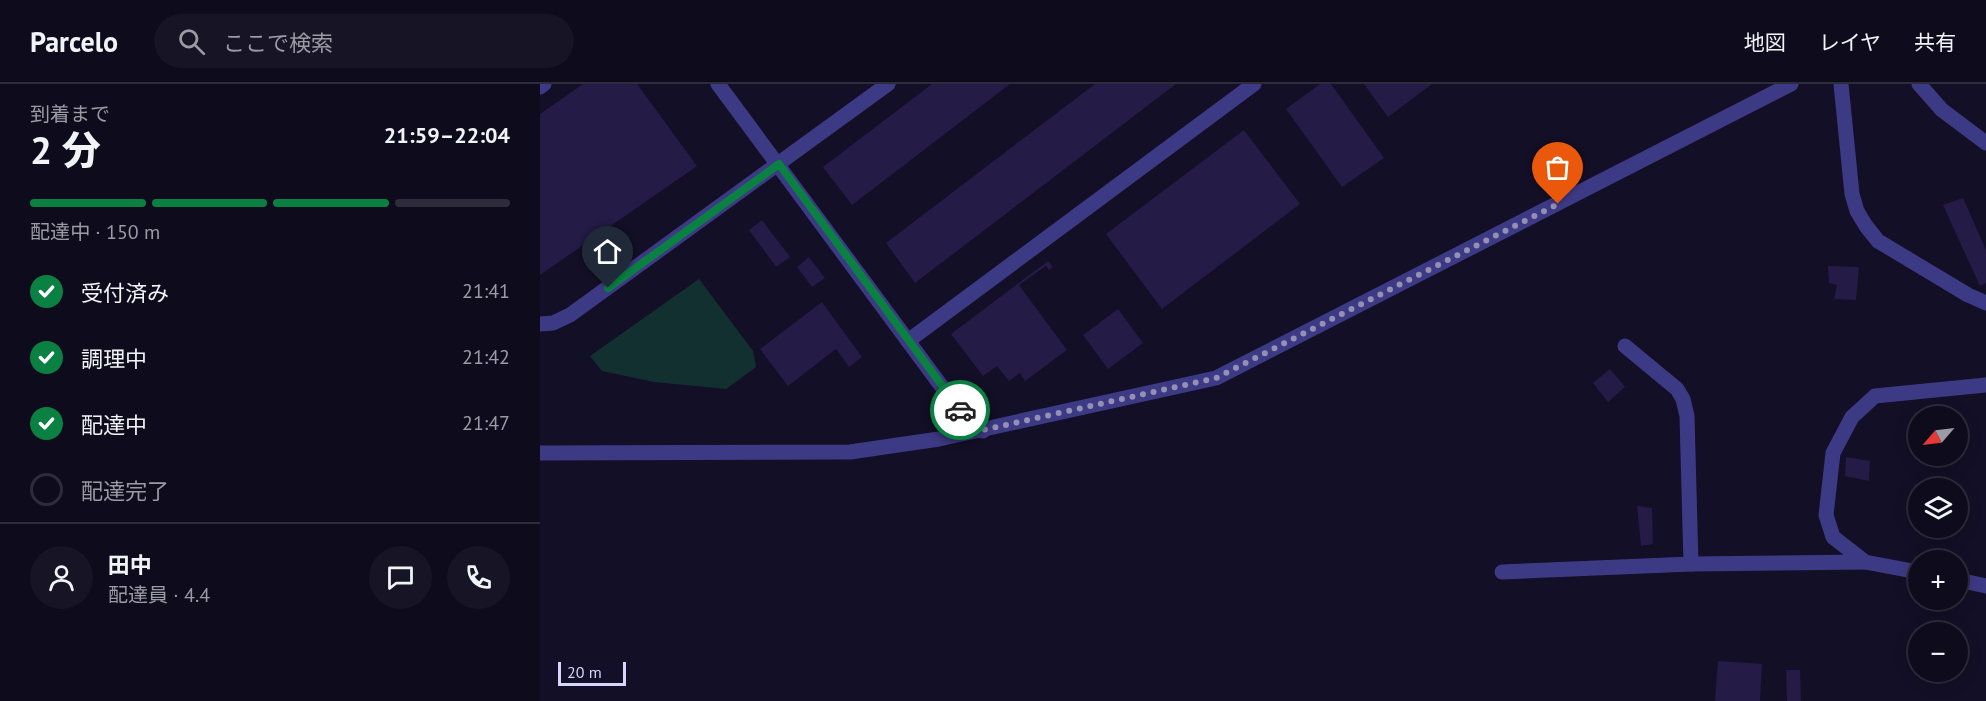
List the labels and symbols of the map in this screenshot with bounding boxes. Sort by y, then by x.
pin [1532,142,1583,204]
pin [582,226,633,288]
courier [930,380,990,440]
north arrow [1908,406,1968,466]
scale bar [558,659,626,686]

